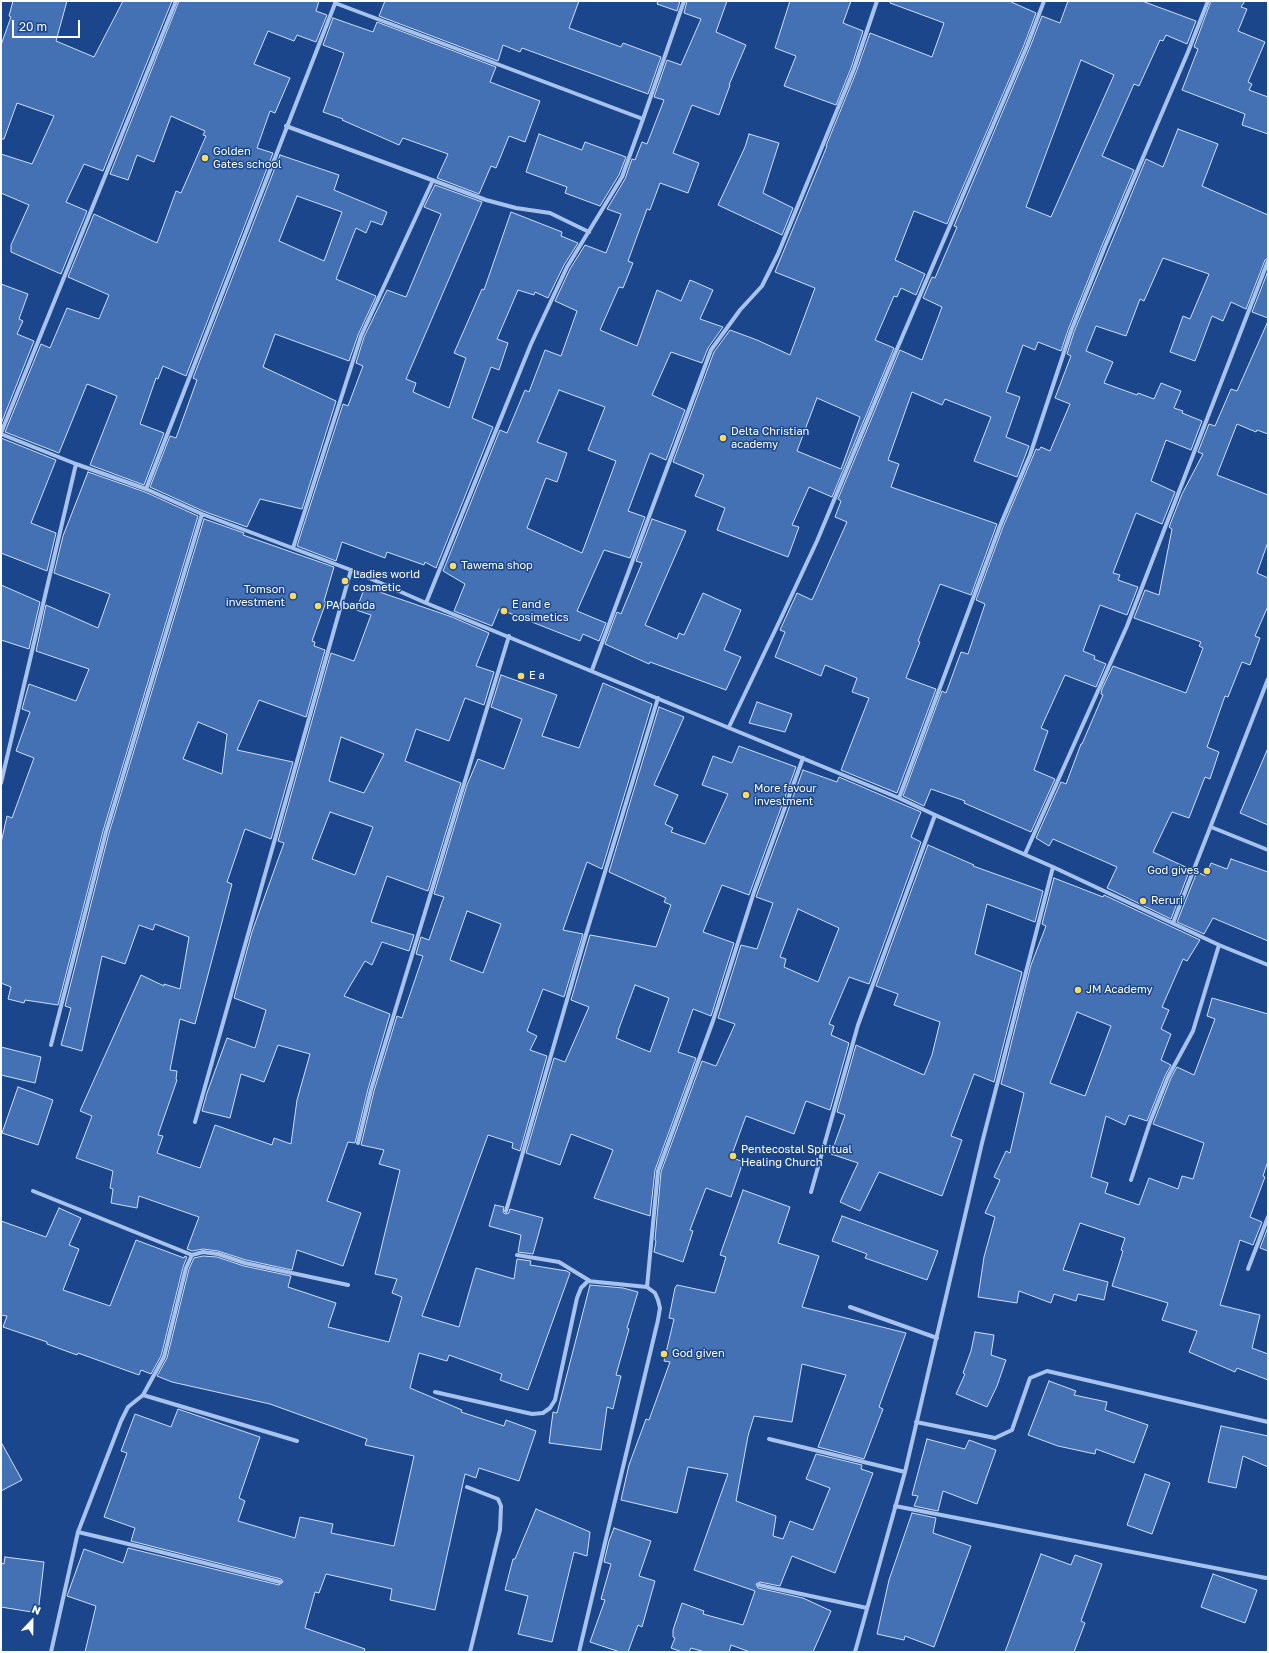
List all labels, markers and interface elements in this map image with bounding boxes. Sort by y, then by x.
scale bar [14,12,82,38]
text: 20 m [19,19,47,34]
place label: Golden Gates school [213,145,282,171]
marker: Golden Gates school [200,153,210,163]
place label: Delta Christian academy [731,425,809,451]
marker: Delta Christian academy [718,433,728,443]
place label: Tawema shop [461,559,533,573]
marker: Tawema shop [448,561,458,571]
place label: Ladies world cosmetic [353,568,420,594]
marker: Ladies world cosmetic [340,576,350,586]
place label: Tomson investment [226,583,285,609]
marker: Tomson investment [288,591,298,601]
place label: E and e cosimetics [512,598,569,624]
place label: PA banda [326,599,375,613]
marker: PA banda [313,601,323,611]
marker: E and e cosimetics [499,606,509,616]
place label: E a [529,669,545,683]
marker: E a [516,671,526,681]
place label: More favour investment [754,782,817,808]
marker: More favour investment [741,790,751,800]
place label: God gives [1147,864,1199,878]
marker: God gives [1202,866,1212,876]
place label: Reruri [1151,894,1183,908]
marker: Reruri [1138,896,1148,906]
place label: JM Academy [1086,983,1153,997]
marker: JM Academy [1073,985,1083,995]
place label: Pentecostal Spiritual Healing Church [741,1143,852,1169]
marker: Pentecostal Spiritual Healing Church [728,1151,738,1161]
place label: God given [672,1347,725,1361]
marker: God given [659,1349,669,1359]
north arrow [12,1601,52,1641]
text: N [30,1602,43,1617]

